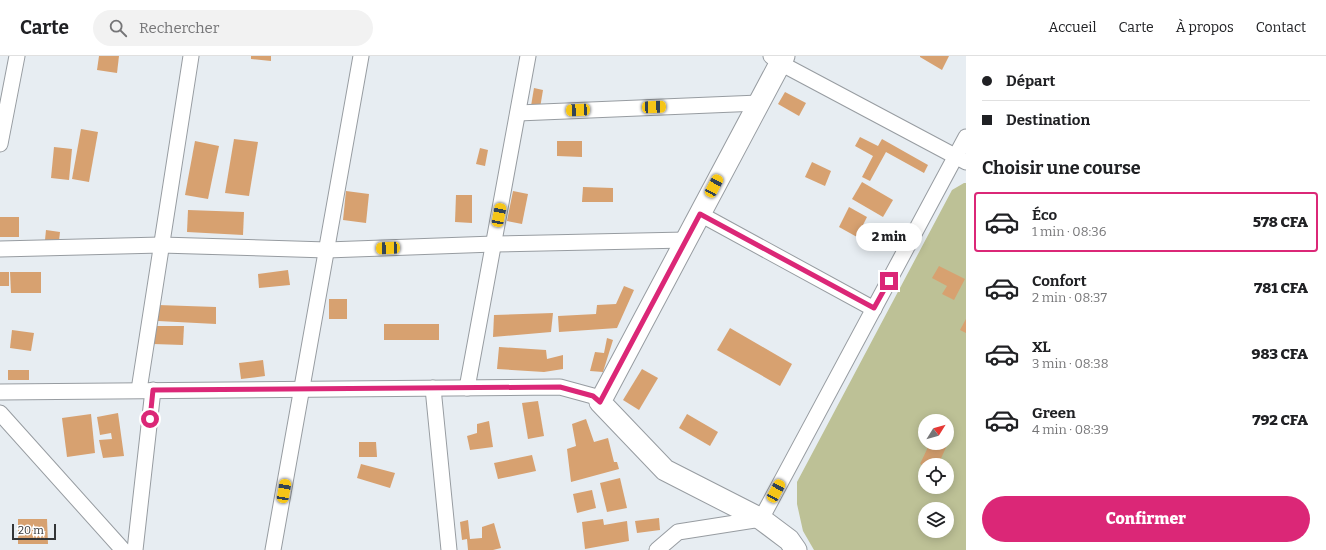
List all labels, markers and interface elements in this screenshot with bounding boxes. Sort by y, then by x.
search box [93,10,373,46]
text: Carte [20,16,69,39]
icon: search [107,17,129,39]
text: Rechercher [139,19,219,37]
text: Accueil [1049,19,1097,36]
text: Carte [1119,19,1154,36]
text: À propos [1176,19,1234,36]
text: Contact [1256,19,1306,36]
text: Départ [1006,72,1055,90]
car [642,101,666,113]
car [566,103,590,117]
text: Destination [1006,111,1090,129]
text: Choisir une course [982,157,1141,179]
car [703,173,725,199]
car [491,202,507,228]
icon: car [984,204,1020,240]
text: Éco [1032,206,1057,224]
text: 578 CFA [1253,213,1308,231]
callout: 2 min [856,223,922,251]
text: 1 min · 08:36 [1032,224,1106,239]
text: 2 min [872,229,906,244]
car [376,242,400,254]
icon: car [984,270,1020,306]
route end [880,272,898,290]
text: Confort [1032,272,1087,290]
text: 781 CFA [1254,279,1308,297]
text: 2 min · 08:37 [1032,290,1107,305]
icon: car [984,336,1020,372]
text: XL [1032,338,1051,356]
text: 983 CFA [1252,345,1308,363]
text: 3 min · 08:38 [1032,356,1109,371]
icon: car [984,402,1020,438]
text: Green [1032,404,1076,422]
route start [141,410,159,428]
text: 792 CFA [1252,411,1308,429]
north arrow [918,414,954,450]
map controls [918,414,954,538]
text: 4 min · 08:39 [1032,422,1109,437]
button: locate [918,458,954,494]
car [276,478,292,504]
car [765,478,787,504]
button: Confirmer [982,496,1310,542]
button: layers [918,502,954,538]
scale bar [12,522,56,541]
text: 20 m [18,524,44,537]

